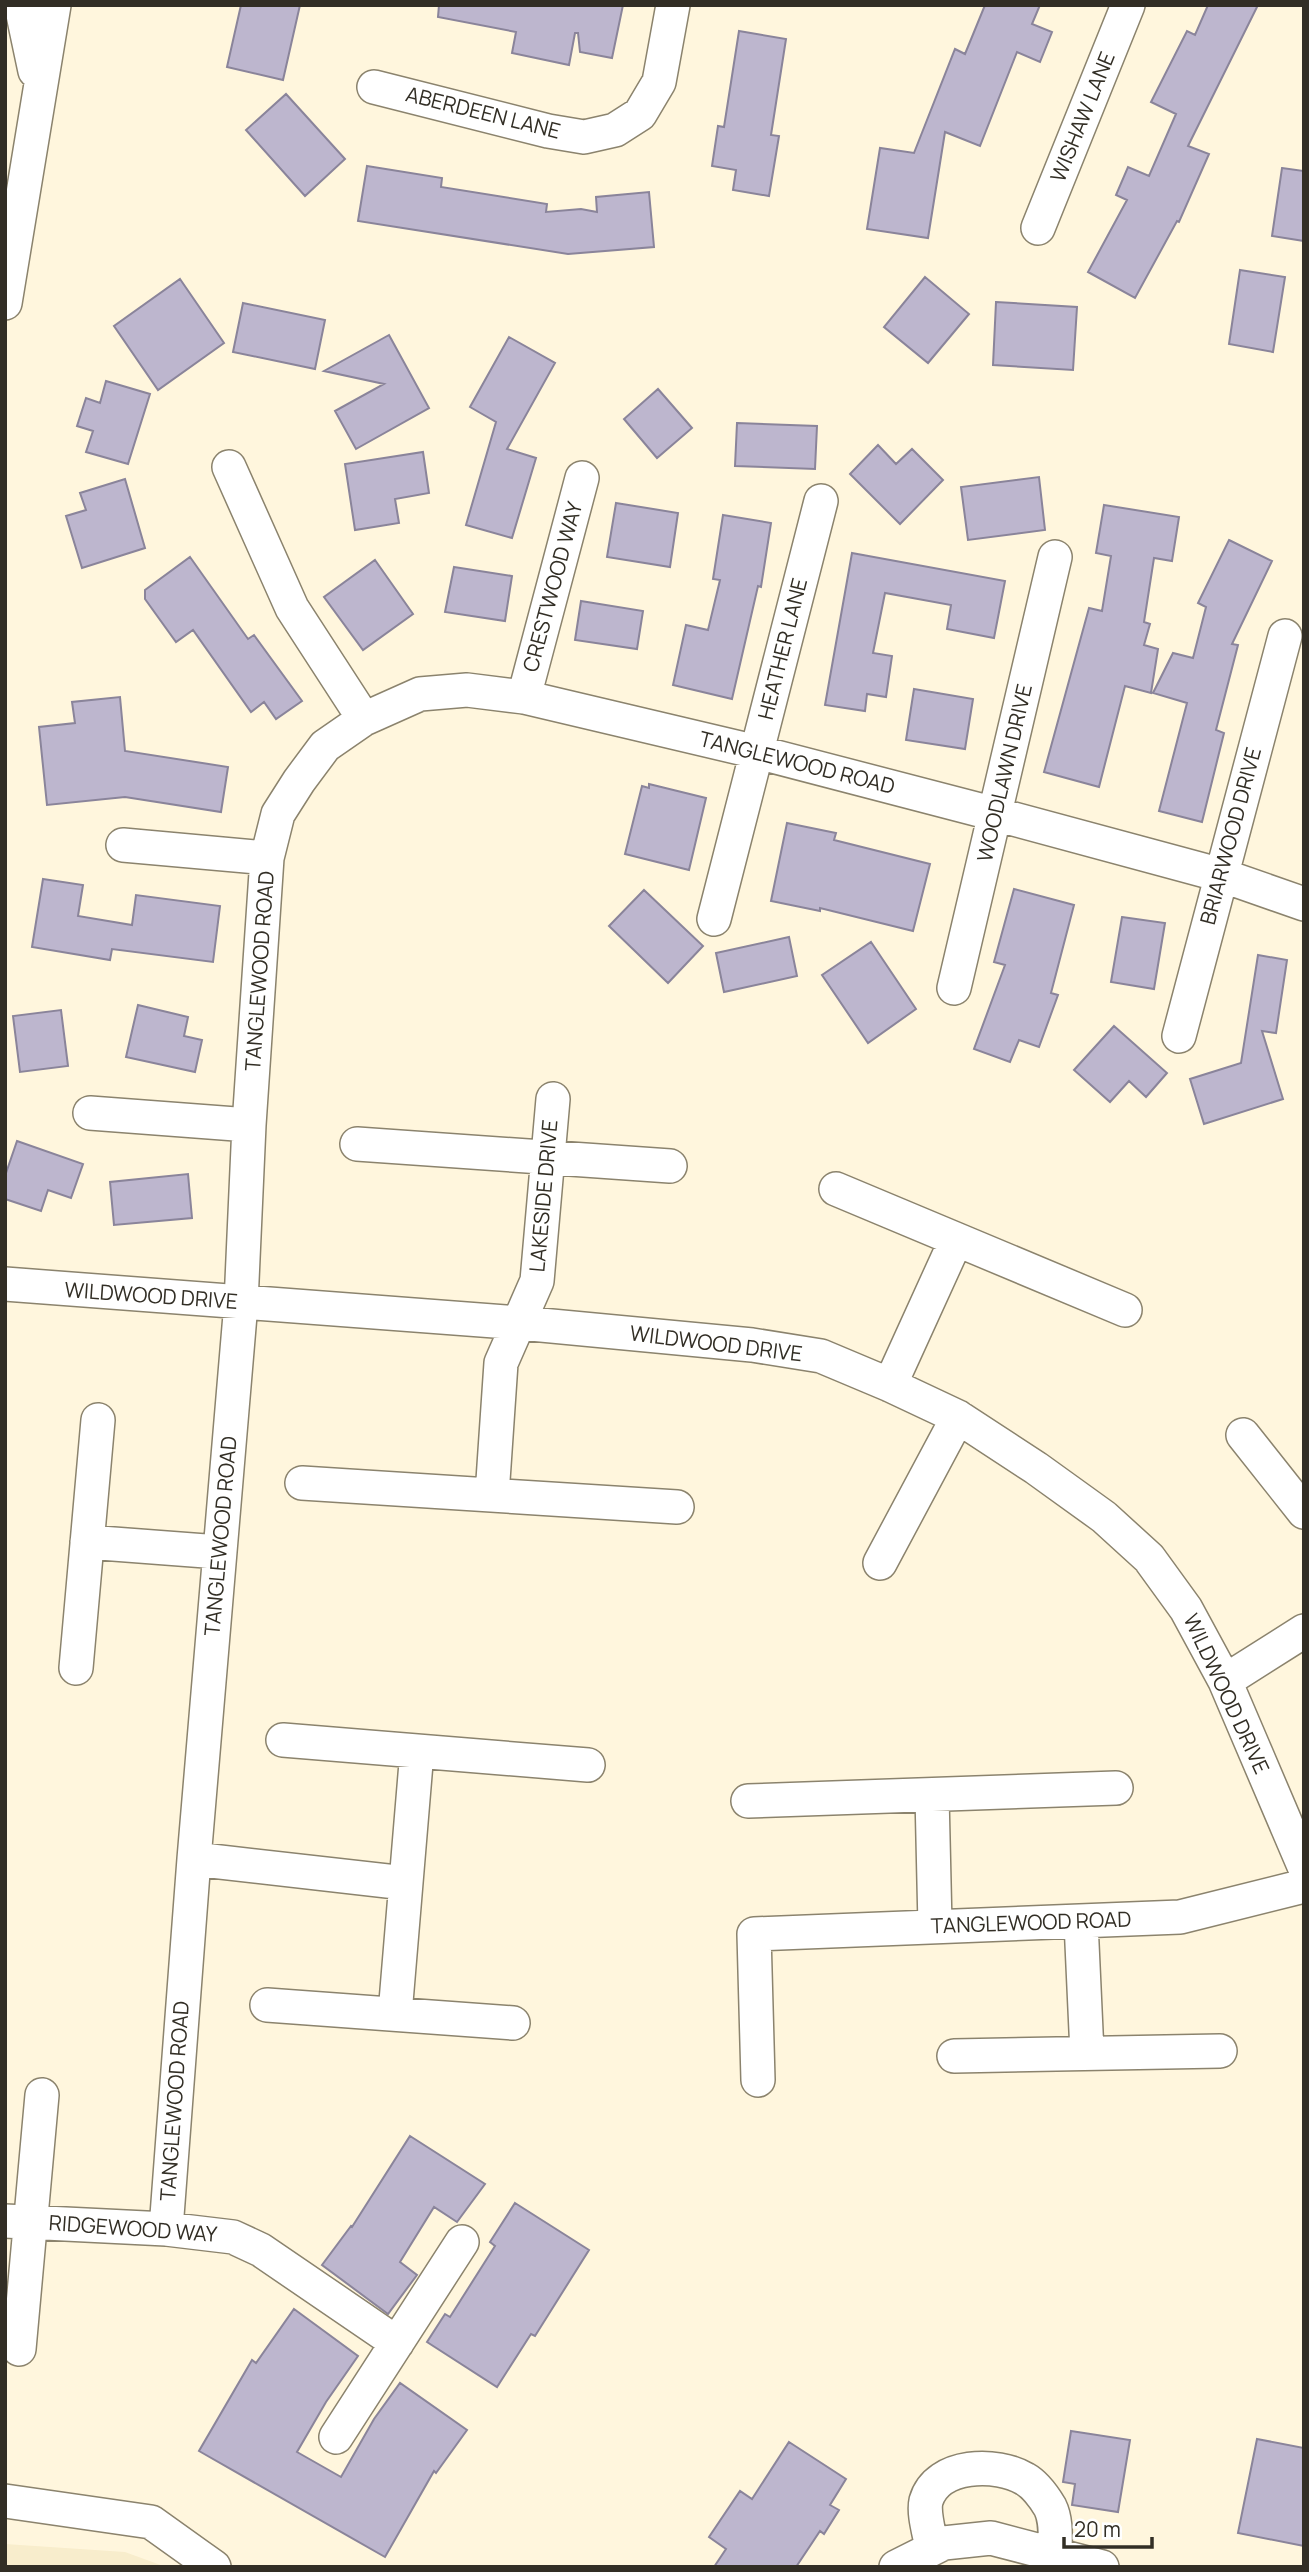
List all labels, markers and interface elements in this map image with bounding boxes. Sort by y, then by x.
street label: WISHAW LANE [1043,47,1121,186]
street label: ABERDEEN LANE [403,79,563,145]
street label: CRESTWOOD WAY [516,498,588,675]
street label: HEATHER LANE [751,575,813,723]
street label: WOODLAWN DRIVE [970,681,1038,864]
street label: TANGLEWOOD ROAD [697,724,898,800]
street label: BRIARWOOD DRIVE [1193,744,1267,927]
street label: TANGLEWOOD ROAD [238,870,280,1072]
street label: LAKESIDE DRIVE [522,1119,564,1273]
street label: WILDWOOD DRIVE [64,1275,239,1315]
street label: WILDWOOD DRIVE [628,1319,804,1367]
street label: TANGLEWOOD ROAD [197,1435,243,1637]
street label: WILDWOOD DRIVE [1178,1609,1276,1778]
street label: TANGLEWOOD ROAD [930,1905,1132,1939]
street label: TANGLEWOOD ROAD [153,2000,195,2202]
street label: RIDGEWOOD WAY [48,2208,219,2248]
scale bar [1064,2506,1152,2550]
text: 20 m [1074,2515,1121,2543]

